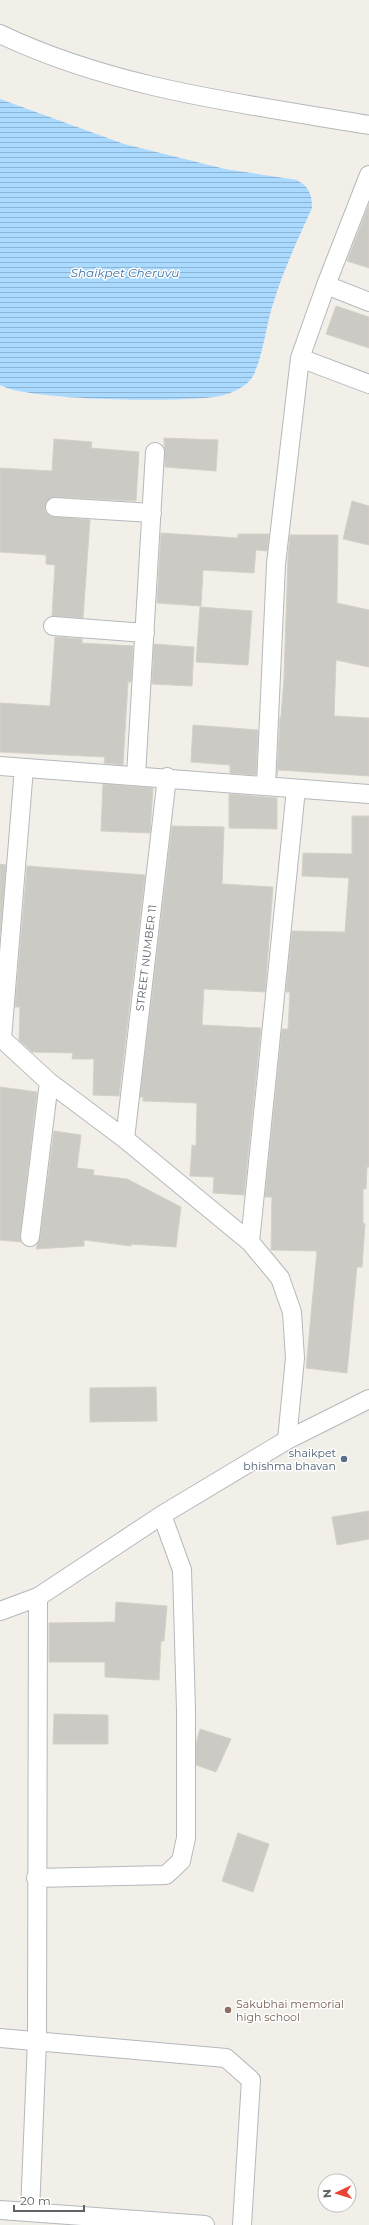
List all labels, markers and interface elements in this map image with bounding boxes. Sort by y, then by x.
water label: Shaikpet Cheruvu [71,265,179,280]
street label: STREET NUMBER 11 [133,904,159,1012]
place label: shaikpet bhishma bhavan [243,1446,337,1473]
marker: shaikpet bhishma bhavan [339,1454,349,1464]
place label: Sakubhai memorial high school [236,1997,344,2024]
marker: Sakubhai memorial high school [223,2005,233,2015]
north arrow [317,2173,357,2213]
scale bar [14,2187,84,2213]
text: N [320,2189,334,2199]
text: 20 m [20,2193,51,2208]

